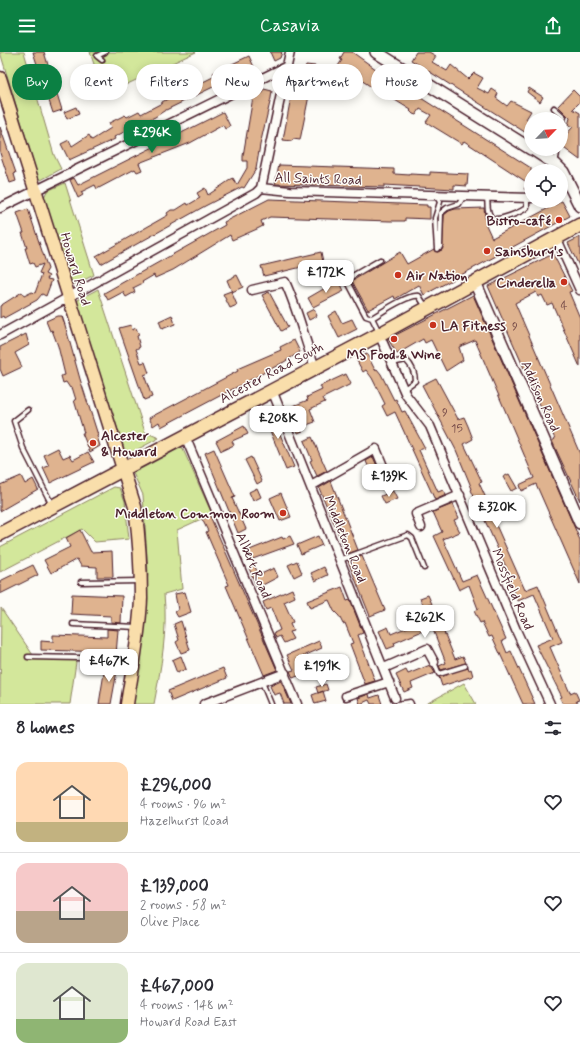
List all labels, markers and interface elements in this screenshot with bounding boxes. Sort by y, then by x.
text: Casavia [260,14,320,38]
icon: menu [16,15,38,37]
icon: share [542,15,564,37]
chip: Buy [12,64,62,100]
chip: Rent [70,64,128,100]
chip: Filters [136,64,203,100]
chip: New [211,64,264,100]
chip: Apartment [272,64,363,100]
chip: House [371,64,432,100]
north arrow [524,112,568,156]
map controls [524,112,568,208]
pin: £296K [124,120,180,154]
text: £296K [133,124,171,141]
button: locate [524,164,568,208]
street label: All Saints Road [274,168,362,190]
place label: Bistro-café [487,212,552,230]
marker: Bistro-café [554,215,564,225]
street label: Howard Road [55,231,95,308]
place label: Sainsbury's [495,243,564,261]
marker: Sainsbury's [482,246,492,256]
pin: £172K [298,260,354,294]
text: £172K [307,264,345,281]
place label: Air Nation [406,267,468,285]
marker: Air Nation [393,270,403,280]
place label: Cinderella [496,274,556,292]
marker: Cinderella [559,277,569,287]
house number: 4 [561,298,568,314]
place label: LA Fitness [441,317,506,335]
house number: 9 [512,319,518,335]
marker: LA Fitness [428,320,438,330]
marker: MS Food & Wine [389,334,399,344]
street label: Alcester Road South [216,338,327,408]
place label: MS Food & Wine [347,346,441,364]
street label: Addison Road [516,358,564,435]
house number: 9 [442,405,448,421]
pin: £208K [250,406,306,440]
text: £208K [258,410,298,427]
house number: 15 [451,421,463,437]
place label: Alcester & Howard [101,427,157,461]
marker: Alcester & Howard [88,438,98,448]
pin: £139K [361,464,417,498]
text: £139K [371,468,407,485]
street label: Middleton Road [319,493,371,586]
pin: £320K [469,495,525,529]
text: £320K [478,499,516,516]
place label: Middleton Common Room [115,505,275,523]
marker: Middleton Common Room [278,508,288,518]
street label: Albert Road [231,530,275,601]
street label: Mossfield Road [487,546,537,633]
pin: £262K [397,605,453,639]
text: £262K [405,609,445,626]
pin: £467K [81,649,137,683]
text: £467K [89,653,129,670]
pin: £191K [294,654,350,688]
text: £191K [304,658,340,675]
text: 8 homes [16,717,75,739]
icon: filters [542,717,564,739]
text: £296,000 [140,774,212,796]
icon: home [48,778,96,826]
icon: heart [542,791,564,813]
text: 4 rooms · 96 m² [140,796,226,813]
text: Hazelhurst Road [140,813,229,830]
text: £139,000 [140,875,209,897]
icon: home [48,879,96,927]
icon: heart [542,892,564,914]
text: 2 rooms · 58 m² [140,897,227,914]
text: Olive Place [140,914,200,931]
text: £467,000 [140,975,214,997]
icon: home [48,979,96,1027]
icon: heart [542,992,564,1014]
text: 4 rooms · 148 m² [140,997,234,1014]
text: Howard Road East [140,1014,237,1031]

